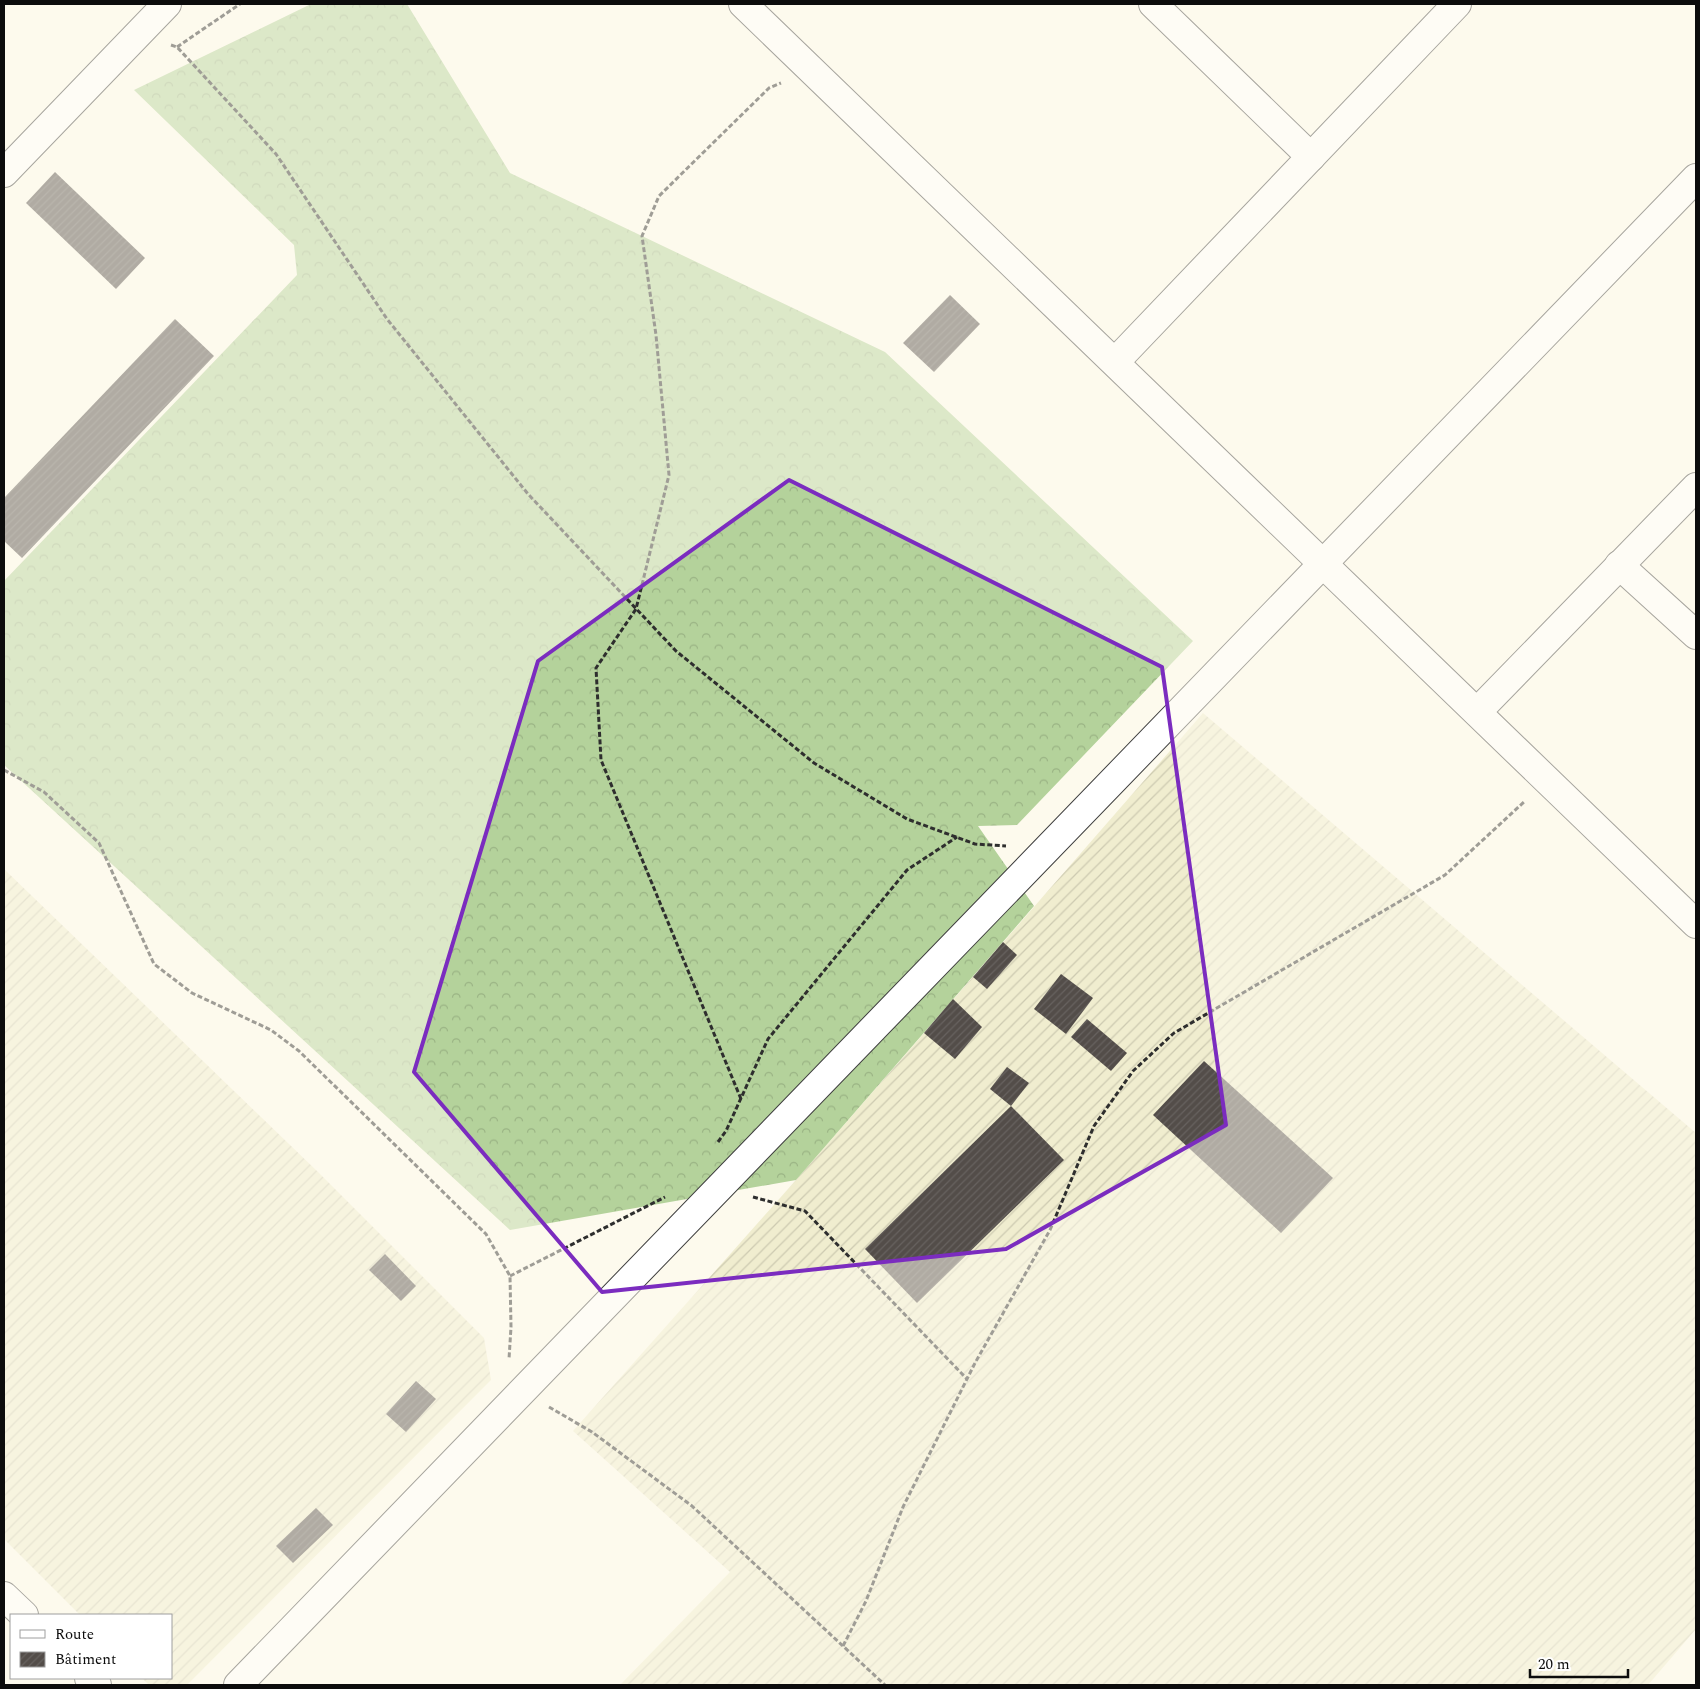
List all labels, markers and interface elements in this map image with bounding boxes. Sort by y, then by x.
legend [10,1614,172,1679]
text: Route [55,1623,94,1646]
scale bar [1530,1646,1628,1678]
text: Bâtiment [55,1648,116,1671]
text: 20 m [1538,1653,1570,1676]

